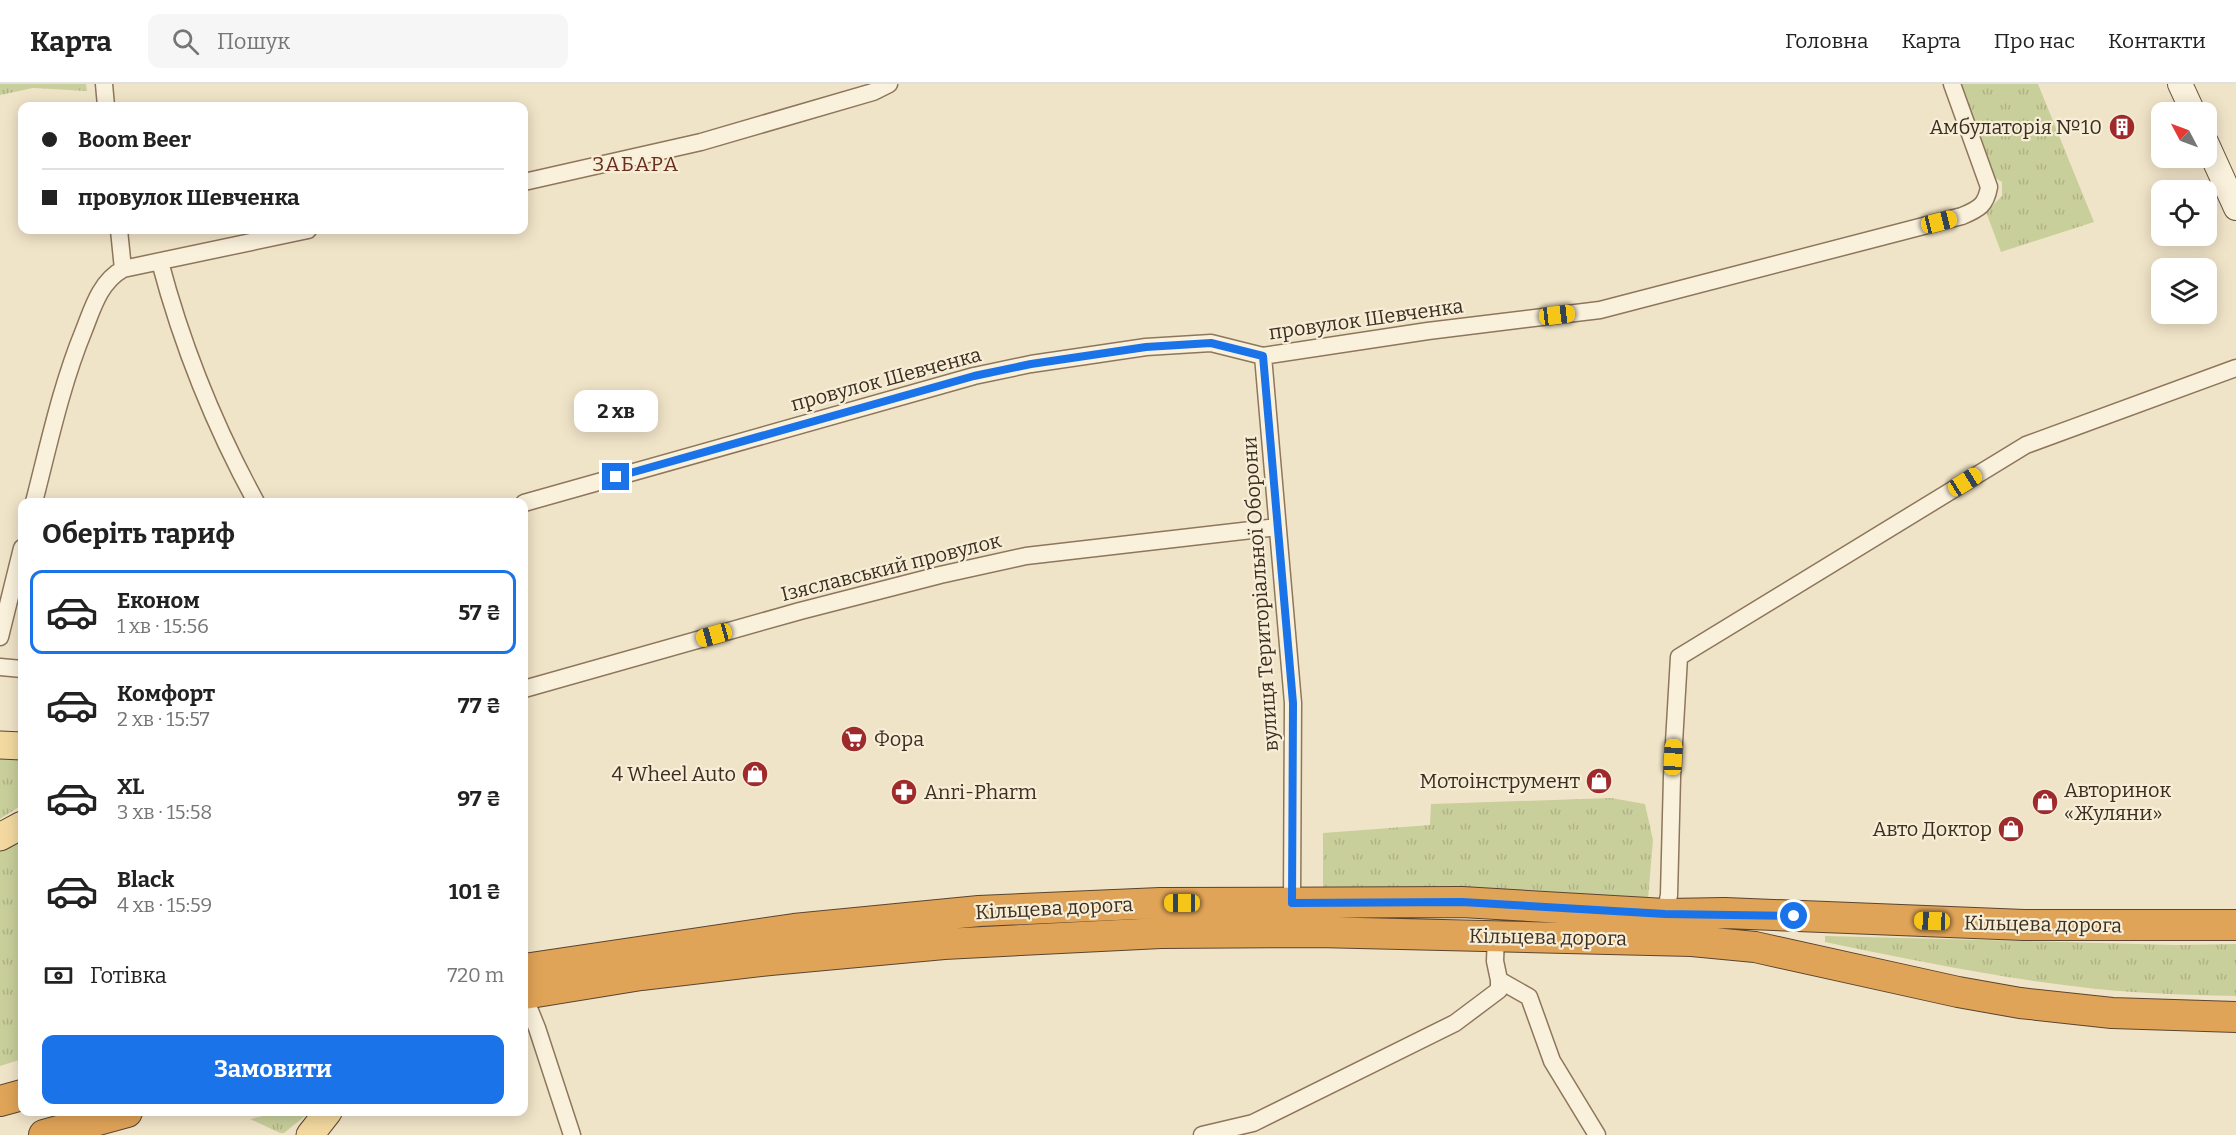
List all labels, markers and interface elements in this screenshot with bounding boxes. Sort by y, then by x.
search box [148,14,568,68]
text: Карта [30,25,112,58]
icon: search [169,25,202,58]
text: Пошук [217,28,290,55]
text: Головна [1785,28,1869,54]
text: Карта [1902,28,1961,54]
text: Про нас [1994,28,2075,54]
text: Контакти [2108,28,2206,54]
north arrow [2151,102,2217,168]
map controls [2151,102,2217,324]
building icon: Амбулаторія №10 [2107,112,2137,142]
place label: Амбулаторія №10 [1930,115,2102,139]
text: Boom Beer [78,126,191,153]
district label: ЗАБАРА [592,151,680,177]
button: locate [2151,180,2217,246]
text: провулок Шевченка [78,184,300,211]
car [1919,209,1959,235]
button: layers [2151,258,2217,324]
street label: провулок Шевченка [1267,293,1465,345]
car [1538,304,1576,326]
street label: провулок Шевченка [788,342,984,416]
callout: 2 хв [574,390,658,432]
text: 2 хв [597,399,635,423]
street label: вулиця Територіальної Оборони [1237,436,1283,752]
route end [602,463,629,490]
car [1945,465,1985,499]
text: Оберіть тариф [42,518,235,550]
street label: Ізяславський провулок [778,528,1004,606]
icon: car [45,585,99,639]
text: Економ [117,587,200,614]
text: 57 ₴ [458,599,501,626]
text: 1 хв · 15:56 [117,614,209,638]
car [694,621,734,649]
icon: car [45,678,99,732]
text: Комфорт [117,680,215,707]
text: 77 ₴ [458,692,501,719]
text: 2 хв · 15:57 [117,707,210,731]
supermarket icon: Фора [839,724,869,754]
place label: Фора [874,727,924,751]
car [1663,739,1683,775]
shop icon: 4 Wheel Auto [740,759,770,789]
place label: 4 Wheel Auto [612,762,736,786]
shop icon: Мотоінструмент [1584,766,1614,796]
place label: Мотоінструмент [1419,769,1580,793]
icon: car [45,771,99,825]
text: XL [117,773,144,800]
pharmacy icon: Anri-Pharm [889,777,919,807]
place label: Авторинок «Жуляни» [2064,778,2172,825]
place label: Anri-Pharm [924,780,1037,804]
text: 97 ₴ [457,785,501,812]
shop icon: Авторинок «Жуляни» [2030,787,2060,817]
text: 3 хв · 15:58 [117,800,212,824]
shop icon: Авто Доктор [1996,814,2026,844]
place label: Авто Доктор [1873,817,1992,841]
icon: car [45,864,99,918]
text: Black [117,866,174,893]
text: 101 ₴ [449,878,501,905]
street label: Кільцева дорога [974,892,1134,924]
text: 4 хв · 15:59 [117,893,212,917]
car [1164,894,1200,912]
route start [1780,902,1807,929]
car [1914,911,1950,931]
street label: Кільцева дорога [1964,911,2122,937]
street label: Кільцева дорога [1469,924,1627,950]
icon: cash [42,959,75,992]
text: Готівка [90,962,167,989]
text: 720 m [447,963,504,987]
button: Замовити [42,1035,504,1104]

